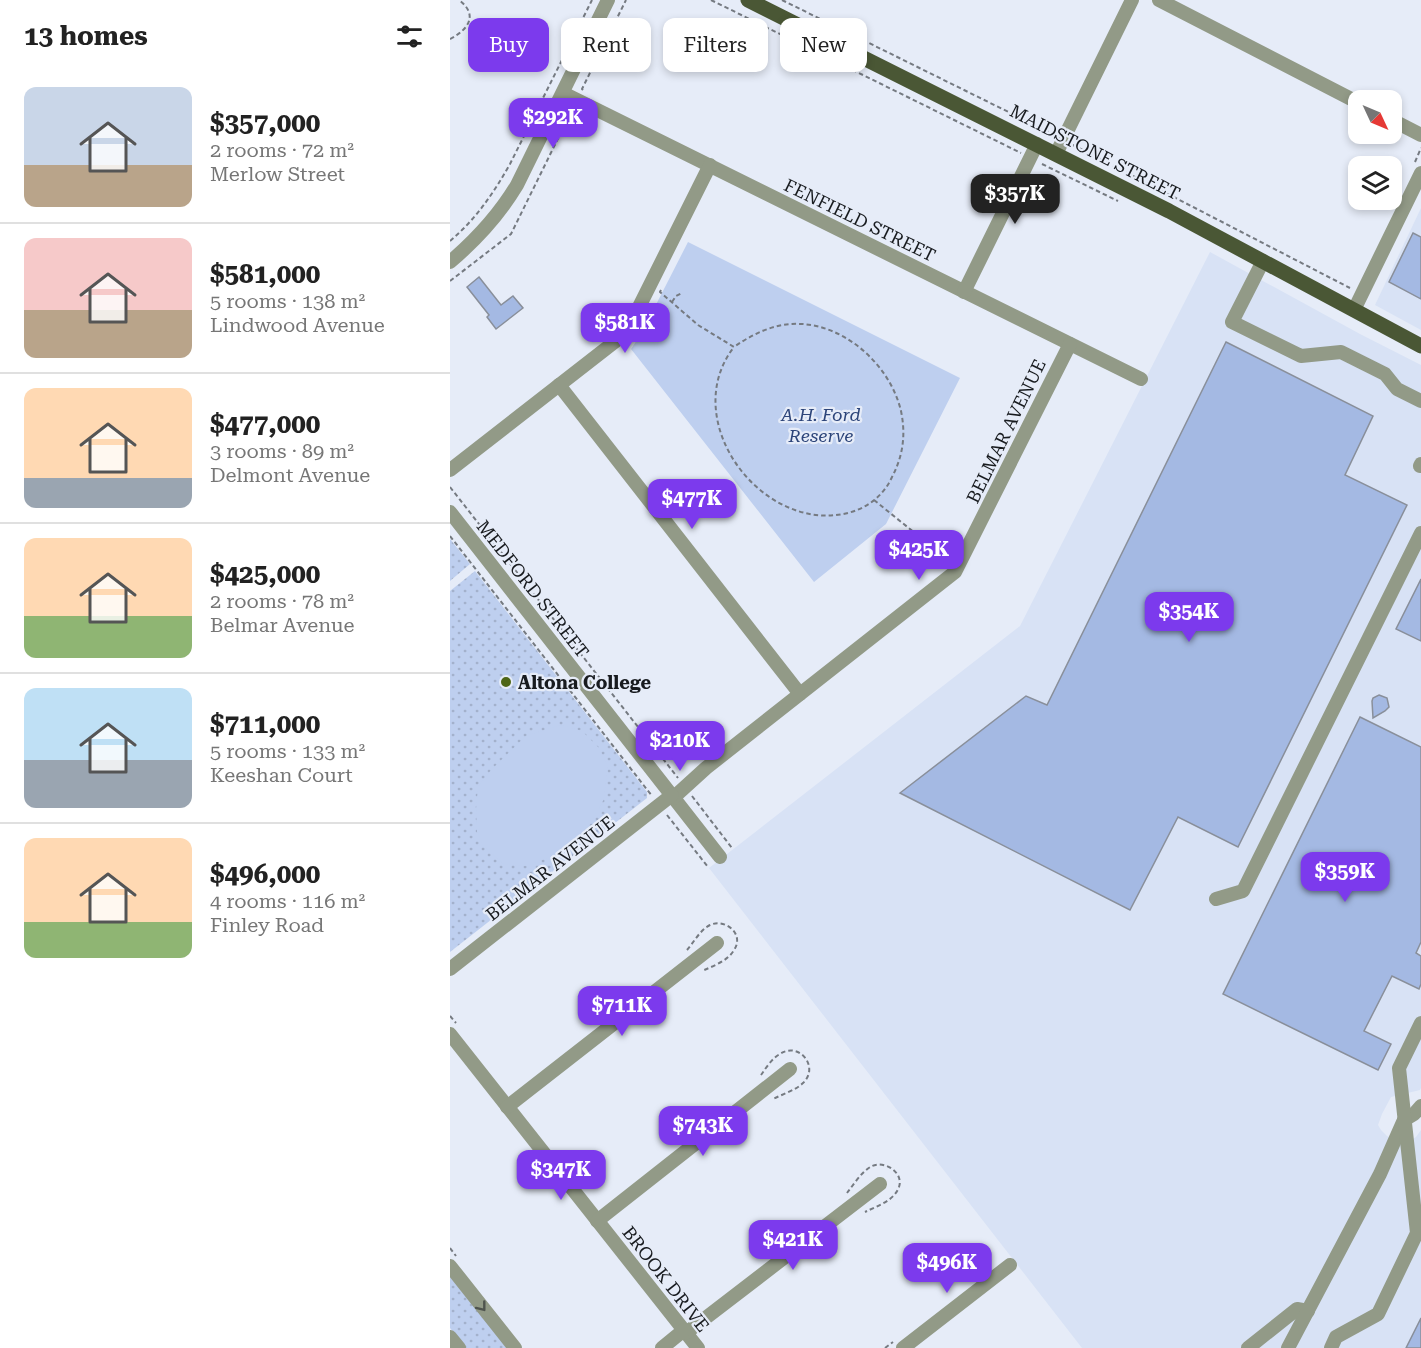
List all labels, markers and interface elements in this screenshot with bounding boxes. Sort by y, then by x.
chip: Buy [468,18,549,72]
chip: Rent [561,18,651,72]
chip: Filters [663,18,768,72]
chip: New [780,18,867,72]
icon: filters [393,20,426,53]
text: 13 homes [24,21,148,51]
north arrow [1348,90,1402,144]
map controls [1348,90,1402,210]
pin: $292K [511,98,595,149]
street label: MAIDSTONE STREET [1006,100,1184,204]
text: $292K [523,105,583,129]
text: $357,000 [210,108,320,138]
icon: home [72,111,144,183]
text: 2 rooms · 72 m² [210,138,354,162]
button: layers [1348,156,1402,210]
text: Merlow Street [210,162,345,186]
street label: FENFIELD STREET [781,174,939,266]
pin: $357K [973,174,1057,225]
text: $357K [985,181,1045,205]
text: $581,000 [210,259,320,289]
icon: home [72,262,144,334]
text: 5 rooms · 138 m² [210,289,365,313]
pin: $581K [583,303,667,354]
text: $581K [595,310,655,334]
text: Lindwood Avenue [210,313,385,337]
street label: BELMAR AVENUE [962,356,1050,506]
park label: A.H. Ford Reserve [780,404,861,446]
text: $477,000 [210,409,320,439]
icon: home [72,412,144,484]
text: 3 rooms · 89 m² [210,439,354,463]
text: Delmont Avenue [210,463,370,487]
pin: $477K [650,479,734,530]
text: $477K [662,486,722,510]
street label: MEDFORD STREET [473,516,593,662]
pin: $425K [877,530,961,581]
text: $425K [889,537,949,561]
text: $425,000 [210,559,320,589]
icon: home [72,562,144,634]
text: 2 rooms · 78 m² [210,589,354,613]
pin: $354K [1147,592,1231,643]
text: $354K [1159,599,1219,623]
text: Belmar Avenue [210,613,355,637]
place label: Altona College [518,672,651,693]
marker: Altona College [499,675,513,689]
text: $711,000 [210,709,320,739]
icon: home [72,712,144,784]
pin: $210K [638,721,722,772]
text: $210K [650,728,710,752]
text: 5 rooms · 133 m² [210,739,365,763]
text: Keeshan Court [210,763,353,787]
street label: BELMAR AVENUE [481,811,619,925]
pin: $359K [1303,852,1387,903]
text: $496,000 [210,859,320,889]
text: $359K [1315,859,1375,883]
icon: home [72,862,144,934]
text: 4 rooms · 116 m² [210,889,365,913]
text: Finley Road [210,913,324,937]
pin: $711K [580,986,664,1037]
text: $711K [592,993,652,1017]
pin: $743K [661,1106,745,1157]
text: $743K [673,1113,733,1137]
pin: $347K [519,1150,603,1201]
text: $347K [531,1157,591,1181]
pin: $421K [751,1220,835,1271]
street label: BROOK DRIVE [618,1222,714,1336]
text: $421K [763,1227,823,1251]
pin: $496K [905,1243,989,1294]
text: $496K [917,1250,977,1274]
one-way arrow [475,1300,486,1311]

